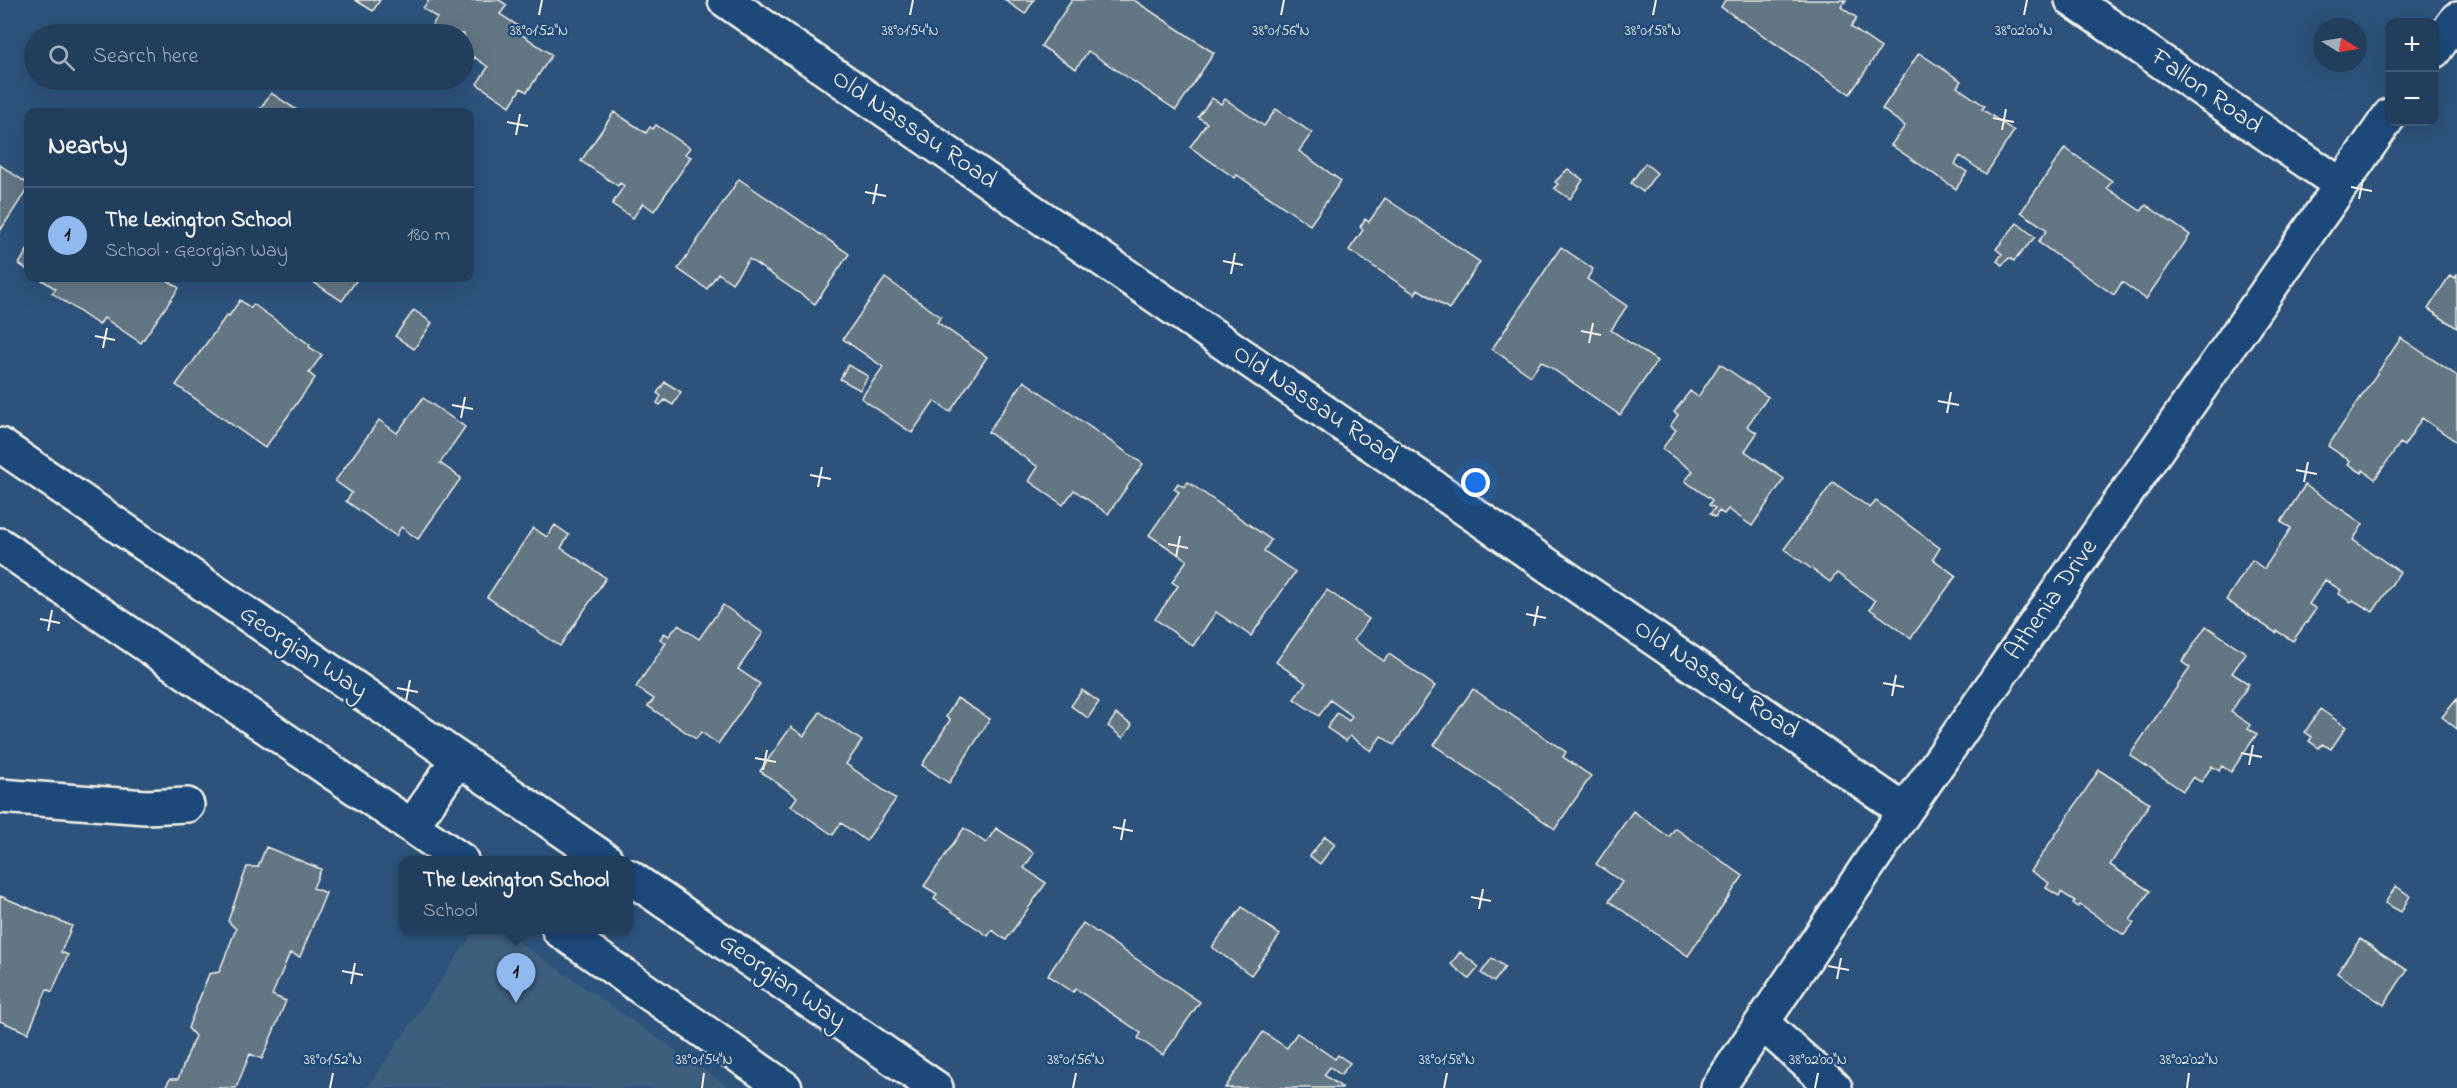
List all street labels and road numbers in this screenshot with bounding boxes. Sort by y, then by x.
street label: Fallon Road [2141,39,2270,145]
street label: Old Nassau Road [824,60,1005,200]
street label: Old Nassau Road [1225,335,1406,475]
street label: Athenia Drive [1996,531,2108,669]
street label: Georgian Way [231,596,375,710]
street label: Old Nassau Road [1626,610,1807,750]
street label: Georgian Way [711,924,853,1040]

